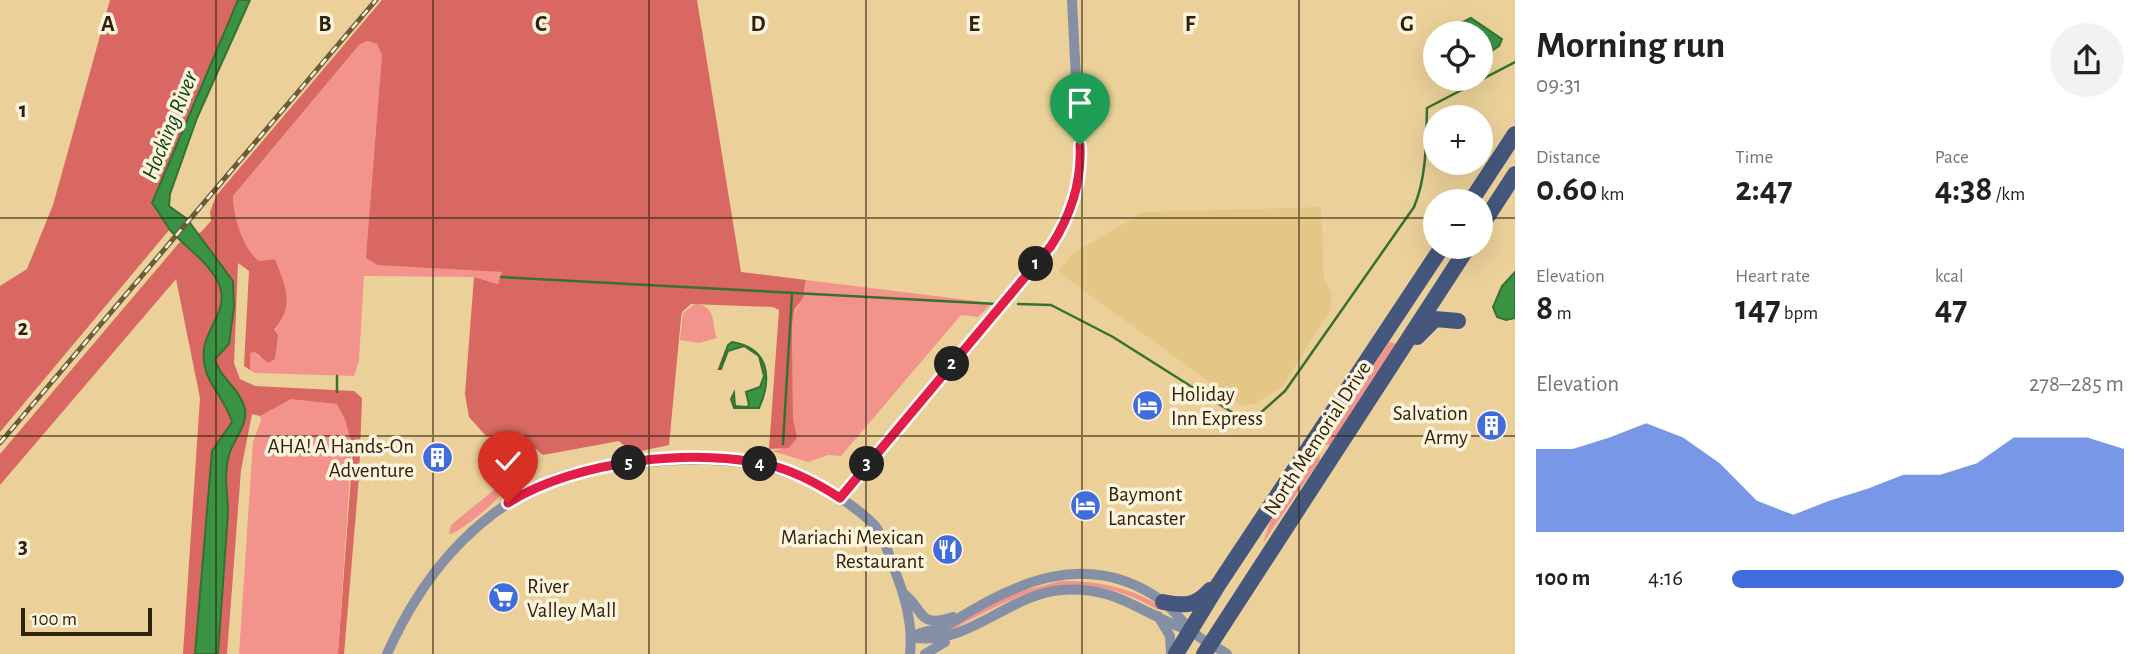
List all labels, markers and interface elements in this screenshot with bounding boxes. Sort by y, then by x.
text: A [101,13,115,36]
text: B [318,13,332,36]
text: C [535,13,547,36]
text: D [750,13,766,36]
text: E [968,13,980,36]
text: F [1185,13,1196,36]
text: G [1400,13,1414,36]
map controls [1423,21,1493,259]
button: locate [1423,21,1493,91]
button: share [2050,23,2124,97]
text: Morning run [1536,27,1725,65]
water label: Hocking River [138,68,203,183]
pin [1050,73,1110,145]
text: 09:31 [1536,74,1582,97]
icon: arrive [1061,84,1099,122]
text: 1 [19,99,27,122]
button: + [1423,105,1493,175]
text: Distance [1536,148,1600,167]
text: Time [1735,148,1773,167]
text: Pace [1935,148,1969,167]
text: 0.60 [1536,172,1597,207]
text: 2:47 [1735,172,1793,207]
text: 4:38 [1935,172,1993,207]
text: km [1597,185,1624,204]
text: /km [1993,185,2025,204]
button: − [1423,189,1493,259]
pin: 1 [1018,246,1054,282]
text: 1 [1032,254,1039,273]
text: Elevation [1536,267,1605,286]
text: Heart rate [1735,267,1810,286]
text: kcal [1935,267,1964,286]
text: 8 [1536,291,1553,326]
text: 147 [1735,291,1781,326]
text: 47 [1935,291,1967,326]
text: m [1553,304,1572,323]
text: bpm [1781,304,1818,323]
text: 2 [18,317,29,340]
pin: 2 [934,346,970,382]
text: 2 [947,354,956,373]
street label: North Memorial Drive [1260,358,1375,519]
text: Elevation [1536,373,1619,396]
text: 278–285 m [2029,373,2124,396]
place label: Holiday Inn Express [1171,384,1263,429]
hotel icon: Holiday Inn Express [1131,389,1165,423]
place label: Salvation Army [1393,403,1468,448]
building icon: Salvation Army [1474,408,1508,442]
pin [478,431,538,503]
place label: AHA! A Hands-On Adventure [267,436,414,481]
building icon: AHA! A Hands-On Adventure [420,441,454,475]
icon: check [489,442,527,480]
pin: 5 [612,446,646,480]
pin: 4 [742,447,778,482]
pin: 3 [850,447,884,482]
text: 5 [624,453,633,472]
text: 4 [755,454,764,473]
text: 3 [862,454,871,473]
place label: Baymont Lancaster [1108,484,1185,529]
hotel icon: Baymont Lancaster [1068,489,1102,523]
place label: Mariachi Mexican Restaurant [781,527,924,572]
restaurant icon: Mariachi Mexican Restaurant [930,532,964,566]
text: 3 [18,535,28,558]
text: 100 m [1536,567,1590,590]
text: 4:16 [1648,567,1683,590]
place label: River Valley Mall [527,576,616,621]
supermarket icon: River Valley Mall [487,581,521,615]
scale bar [21,605,152,637]
text: 100 m [32,610,77,629]

